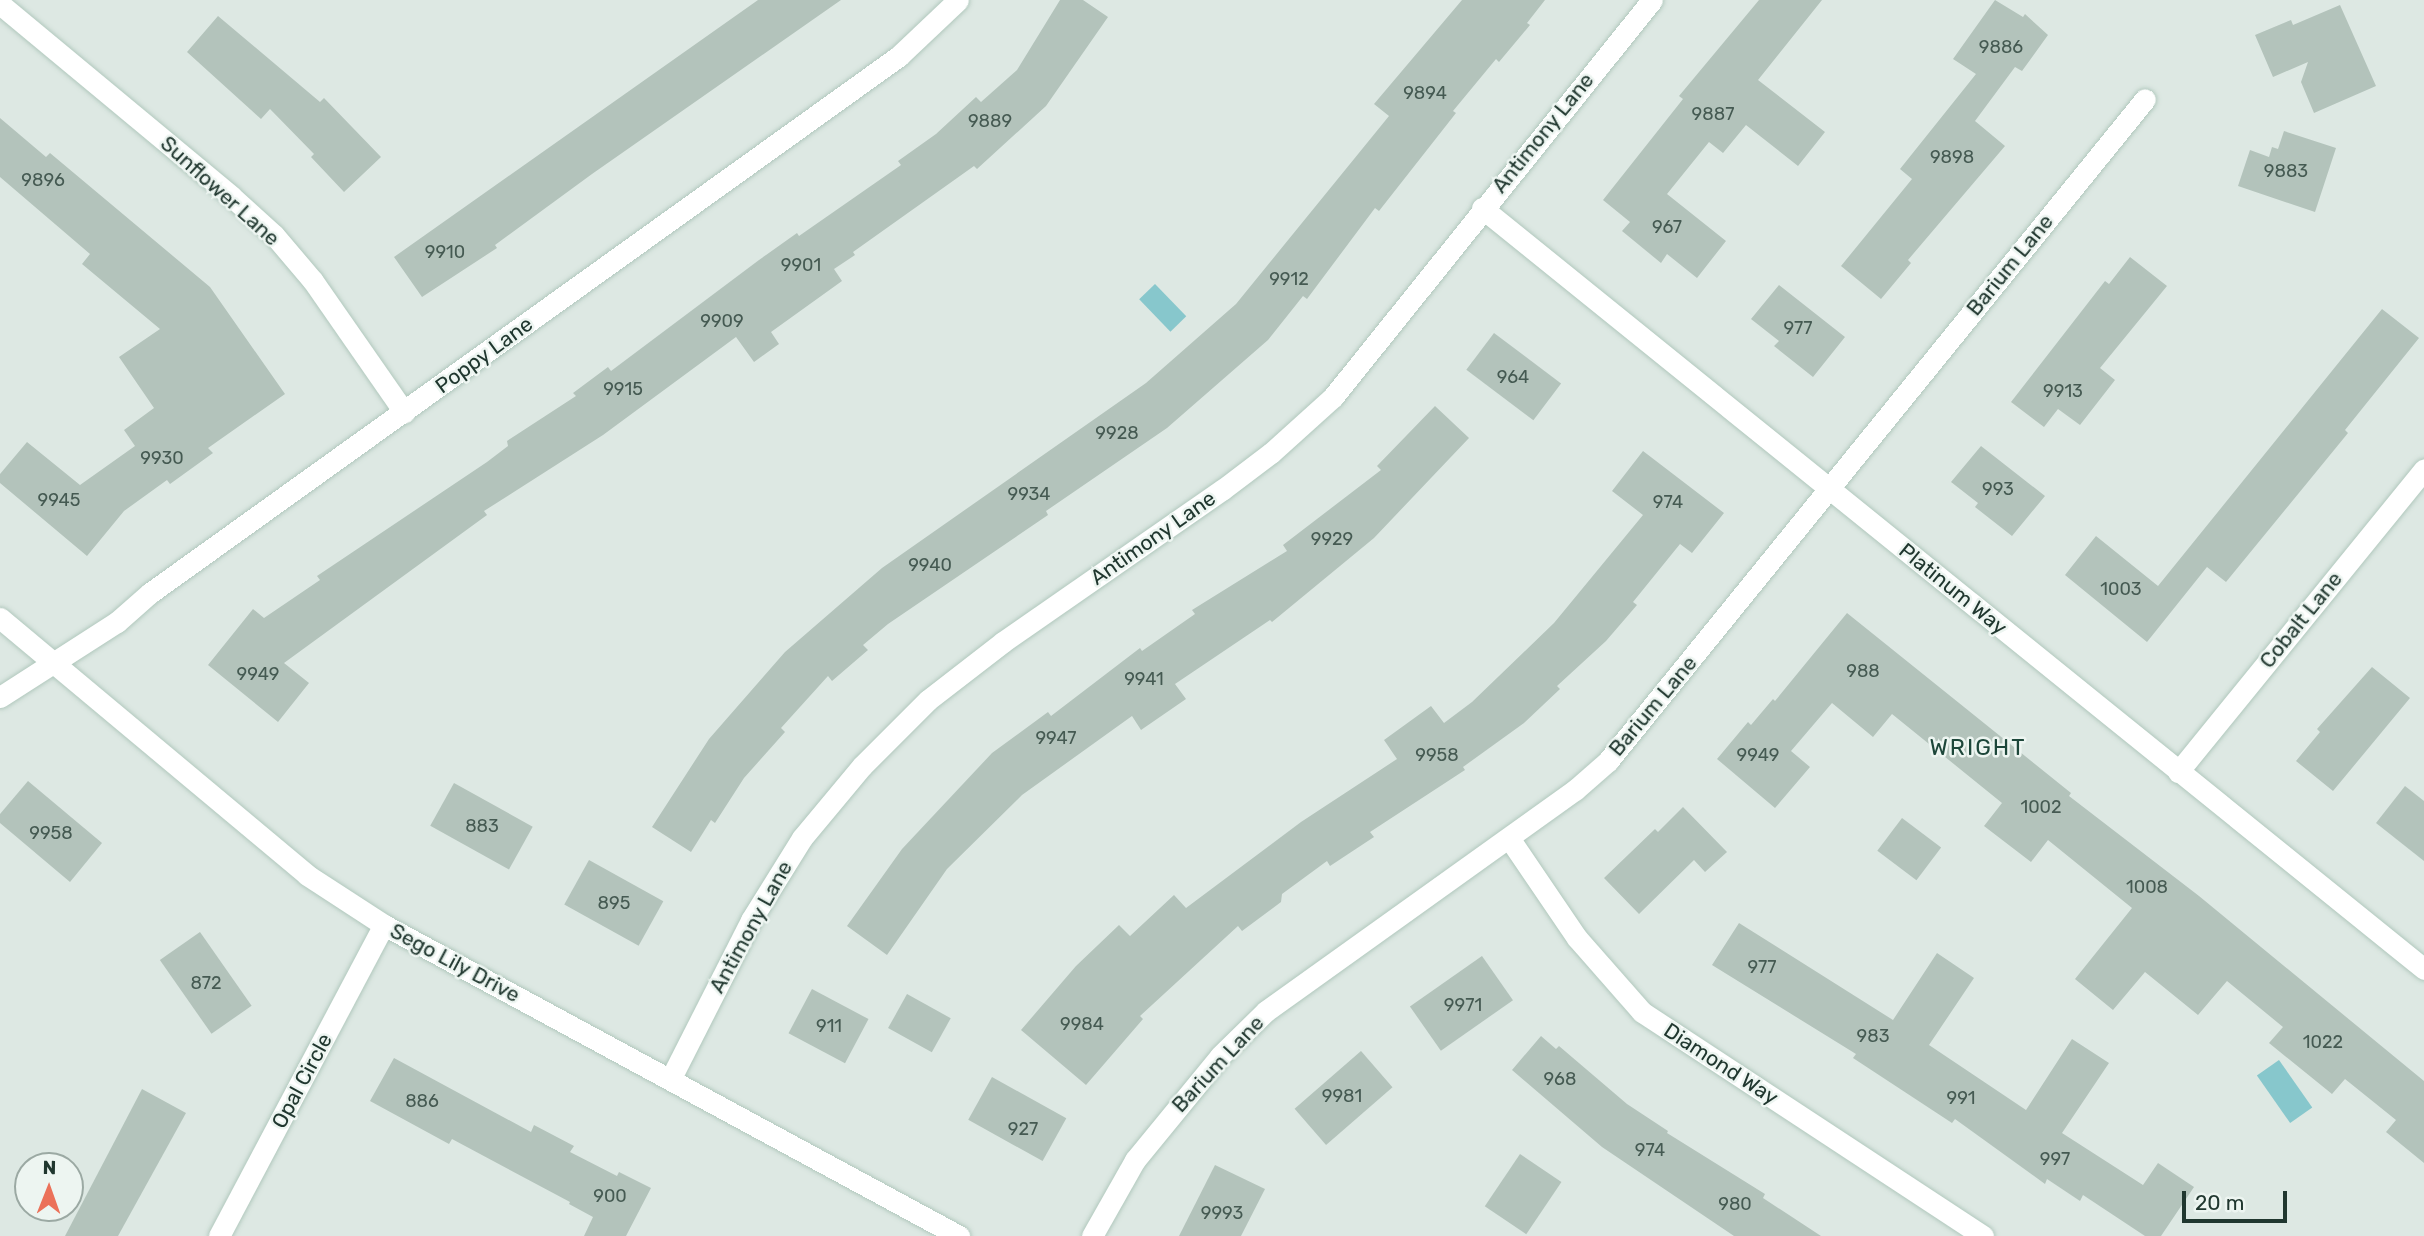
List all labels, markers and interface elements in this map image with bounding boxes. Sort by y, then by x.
house number: 9886 [1979,36,2023,58]
street label: Antimony Lane [1487,68,1599,198]
house number: 9894 [1403,82,1447,104]
house number: 9887 [1692,103,1734,125]
house number: 9889 [968,110,1012,132]
street label: Sunflower Lane [155,131,285,251]
house number: 9898 [1930,146,1974,168]
house number: 9883 [2264,160,2308,182]
house number: 9896 [21,169,65,191]
street label: Barium Lane [1961,209,2059,321]
house number: 967 [1652,216,1682,238]
house number: 9910 [425,241,465,263]
house number: 9901 [781,254,821,276]
house number: 9912 [1269,268,1309,290]
house number: 9909 [700,310,744,332]
street label: Poppy Lane [430,311,538,399]
house number: 977 [1783,317,1813,339]
house number: 964 [1497,366,1529,388]
house number: 9915 [603,378,643,400]
house number: 9913 [2043,380,2083,402]
house number: 9928 [1095,422,1139,444]
house number: 9930 [140,447,184,469]
house number: 993 [1982,478,2014,500]
house number: 9934 [1007,483,1051,505]
street label: Antimony Lane [1085,485,1221,591]
house number: 9945 [38,489,80,511]
house number: 974 [1653,491,1683,513]
house number: 9929 [1311,528,1353,550]
street label: Platinum Way [1894,538,2012,640]
house number: 9940 [908,554,952,576]
street label: Cobalt Lane [2255,567,2347,673]
house number: 1003 [2100,578,2142,600]
street label: Barium Lane [1604,651,1702,761]
house number: 988 [1846,660,1880,682]
house number: 9949 [237,663,279,685]
house number: 9941 [1124,668,1164,690]
house number: 9947 [1035,727,1077,749]
district label: WRIGHT [1930,733,2026,761]
house number: 9958 [1415,744,1459,766]
house number: 9949 [1737,744,1779,766]
house number: 1002 [2020,796,2062,818]
house number: 883 [465,815,499,837]
house number: 9958 [29,822,73,844]
street label: Antimony Lane [704,856,798,998]
house number: 1008 [2126,876,2168,898]
house number: 895 [598,892,630,914]
street label: Sego Lily Drive [386,918,524,1008]
house number: 977 [1747,956,1777,978]
house number: 872 [190,972,222,994]
house number: 9971 [1444,994,1482,1016]
street label: Barium Lane [1167,1010,1269,1118]
house number: 9984 [1060,1013,1104,1035]
house number: 911 [816,1015,842,1037]
street label: Diamond Way [1659,1018,1783,1110]
house number: 983 [1857,1025,1889,1047]
street label: Opal Circle [266,1029,338,1133]
house number: 1022 [2303,1031,2343,1053]
house number: 968 [1544,1068,1576,1090]
house number: 9981 [1322,1085,1362,1107]
house number: 991 [1946,1087,1976,1109]
house number: 886 [405,1090,439,1112]
house number: 927 [1008,1118,1038,1140]
house number: 974 [1635,1139,1665,1161]
house number: 997 [2040,1148,2070,1170]
north arrow [14,1152,84,1222]
text: N [42,1156,56,1179]
scale bar [2186,1176,2291,1220]
house number: 900 [593,1185,627,1207]
text: 20 m [2195,1190,2244,1215]
house number: 980 [1718,1193,1752,1215]
house number: 9993 [1201,1202,1243,1224]

